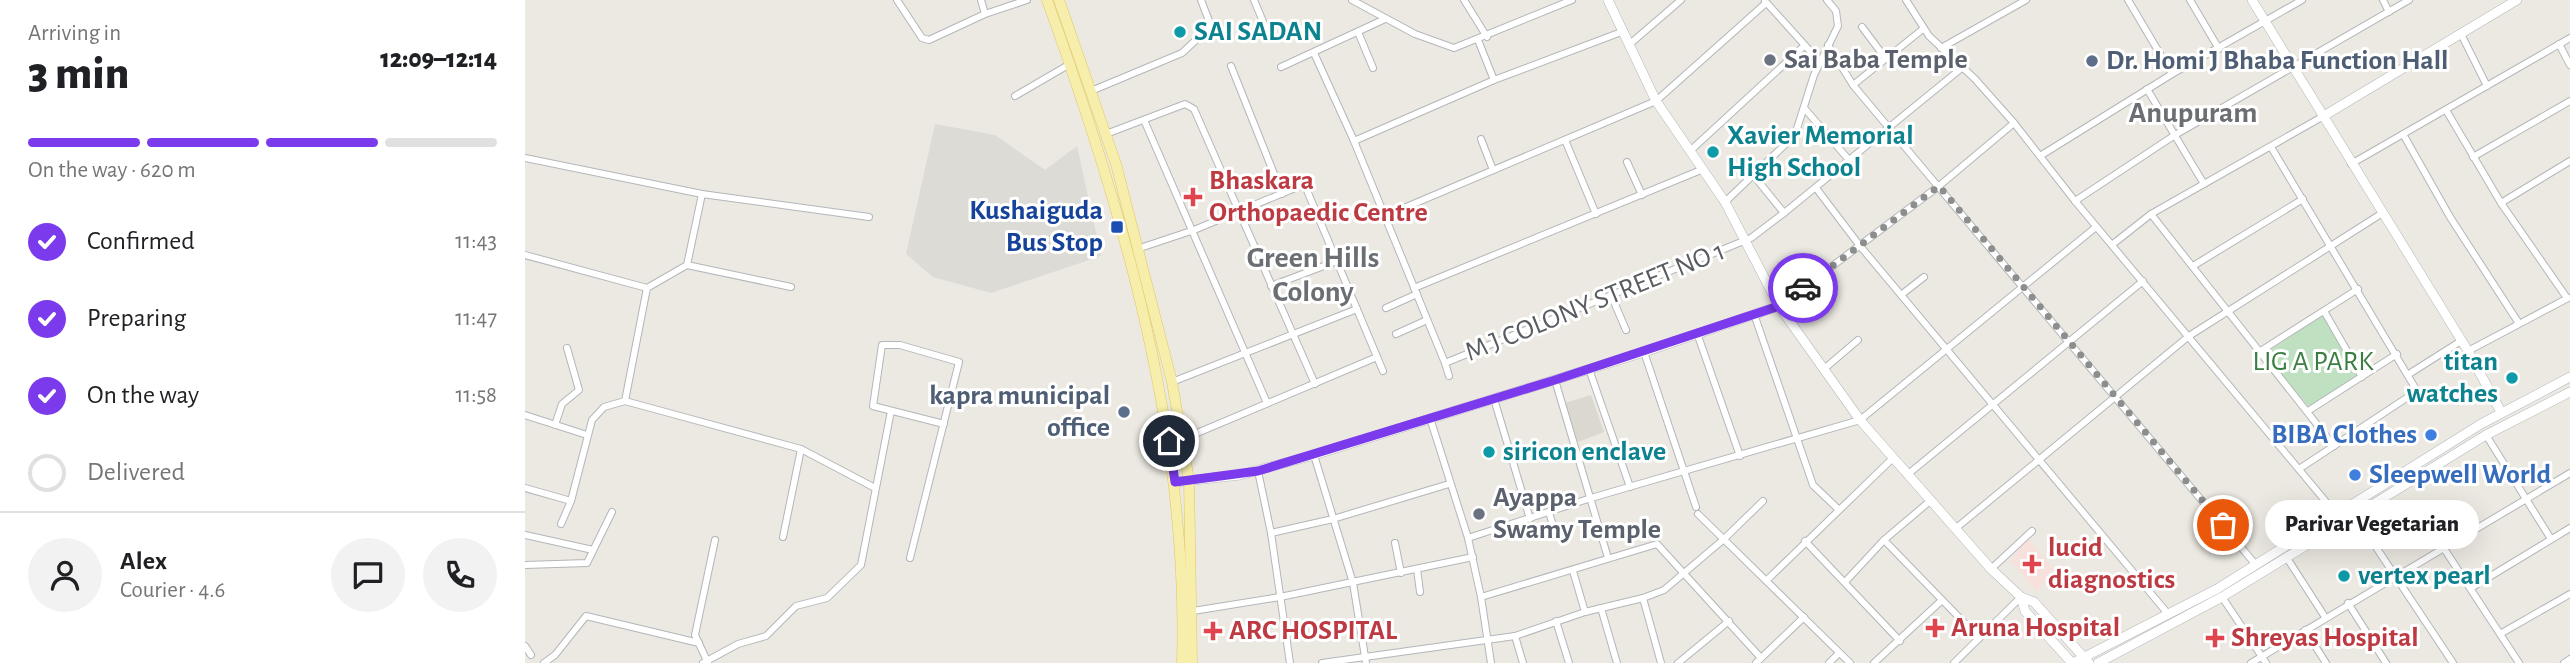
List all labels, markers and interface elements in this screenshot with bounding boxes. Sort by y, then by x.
place label: SAI SADAN [1194,18,1322,46]
text: Arriving in [28,22,121,45]
marker: SAI SADAN [1172,24,1188,40]
text: 12:09–12:14 [380,46,497,72]
place label: Sai Baba Temple [1784,46,1968,74]
place label: Dr. Homi J Bhaba Function Hall [2106,47,2448,75]
text: 3 min [28,51,129,97]
marker: Sai Baba Temple [1762,52,1778,68]
marker: Dr. Homi J Bhaba Function Hall [2084,53,2100,69]
district label: Anupuram [2129,98,2257,128]
place label: Xavier Memorial High School [1727,122,1914,182]
marker: Xavier Memorial High School [1705,144,1721,160]
text: On the way · 620 m [28,159,196,182]
place label: Bhaskara Orthopaedic Centre [1209,167,1428,227]
marker: Bhaskara Orthopaedic Centre [1183,187,1203,207]
place label: Kushaiguda Bus Stop [969,197,1103,257]
marker: Kushaiguda Bus Stop [1109,219,1125,235]
icon: check [28,223,66,261]
text: Confirmed [87,228,195,254]
text: 11:43 [455,230,497,253]
street label: M J COLONY STREET NO 1 [1461,237,1729,367]
district label: Green Hills Colony [1247,243,1379,307]
courier [1768,253,1838,323]
icon: car [1784,269,1822,307]
icon: check [28,300,66,338]
text: Preparing [87,305,186,331]
text: 11:47 [455,307,497,330]
park label: LIG A PARK [2252,348,2374,376]
place label: titan watches [2407,348,2498,408]
marker: titan watches [2504,370,2520,386]
icon: check [28,377,66,415]
text: On the way [87,382,199,408]
place label: kapra municipal office [929,382,1110,442]
text: 11:58 [455,384,497,407]
marker: kapra municipal office [1116,404,1132,420]
pin [1139,411,1199,471]
place label: BIBA Clothes [2271,421,2417,449]
icon: home [1150,422,1188,460]
marker: BIBA Clothes [2423,427,2439,443]
place label: siricon enclave [1503,438,1666,466]
marker: siricon enclave [1481,444,1497,460]
text: Delivered [87,459,185,485]
place label: Sleepwell World [2369,461,2551,489]
marker: Sleepwell World [2347,467,2363,483]
place label: Ayappa Swamy Temple [1493,484,1661,544]
pin [2193,495,2253,555]
callout: Parivar Vegetarian [2265,500,2479,550]
marker: Ayappa Swamy Temple [1471,506,1487,522]
icon: bag [2204,506,2242,544]
text: Parivar Vegetarian [2285,513,2459,536]
place label: lucid diagnostics [2048,534,2175,594]
button: person [28,538,102,612]
button: chat [331,538,405,612]
button: phone [423,538,497,612]
text: Alex [120,548,167,574]
marker: lucid diagnostics [2022,554,2042,574]
place label: vertex pearl [2358,562,2491,590]
marker: vertex pearl [2336,568,2352,584]
text: Courier · 4.6 [120,579,225,602]
place label: Aruna Hospital [1951,614,2120,642]
place label: ARC HOSPITAL [1229,617,1398,645]
marker: Aruna Hospital [1925,618,1945,638]
marker: ARC HOSPITAL [1203,621,1223,641]
place label: Shreyas Hospital [2231,624,2419,652]
marker: Shreyas Hospital [2205,628,2225,648]

